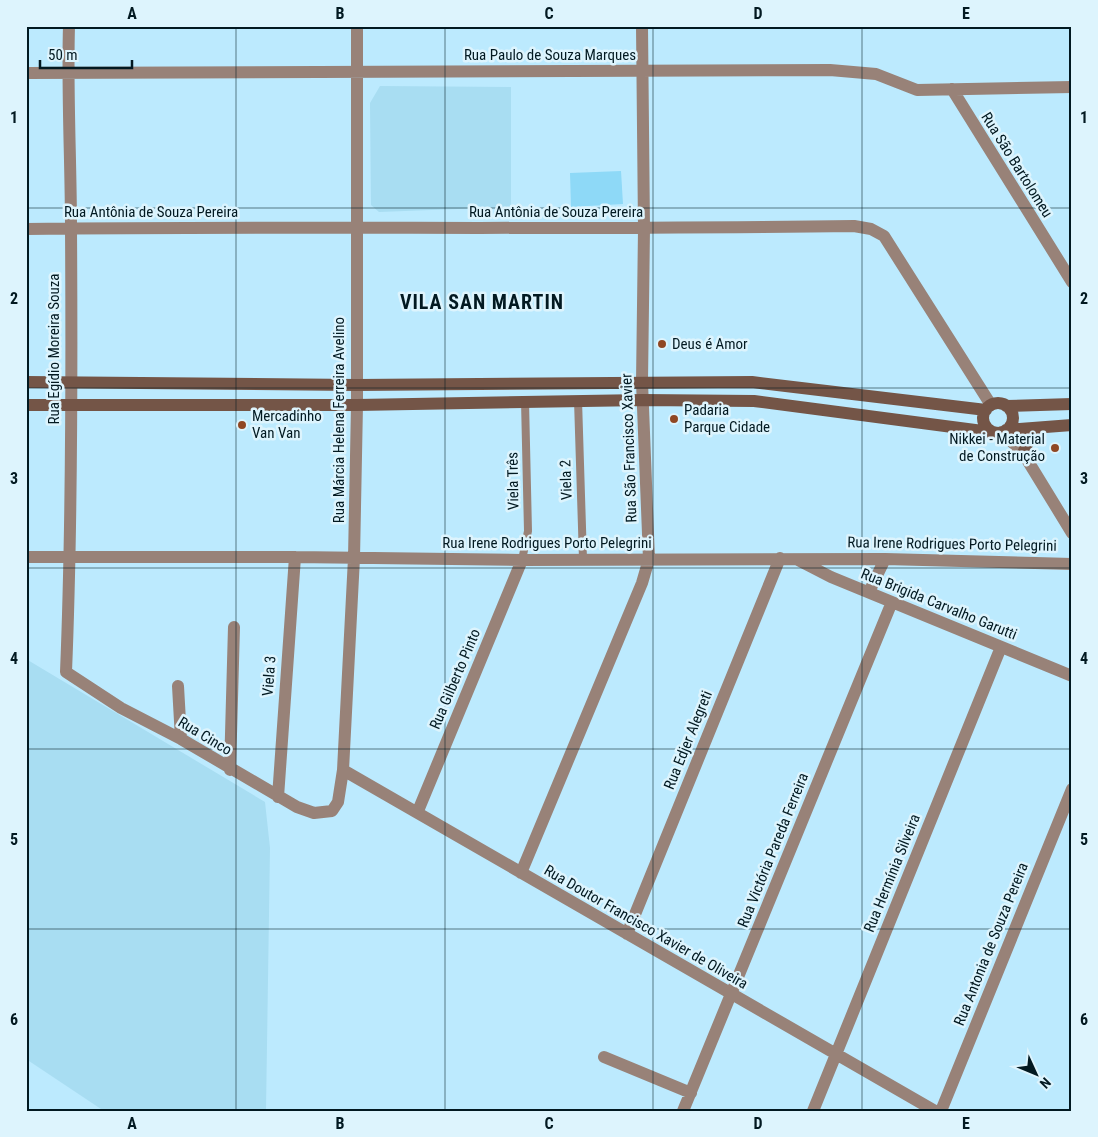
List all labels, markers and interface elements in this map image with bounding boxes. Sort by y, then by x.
text: A [127,4,137,23]
text: B [336,4,345,23]
text: C [544,4,554,23]
text: D [753,4,763,23]
text: E [962,4,970,23]
scale bar [40,38,132,70]
text: 50 m [48,46,78,64]
street label: Rua Paulo de Souza Marques [464,46,636,64]
text: 1 [10,108,18,127]
text: 1 [1080,108,1088,127]
street label: Rua São Bartolomeu [977,109,1057,221]
street label: Rua Antônia de Souza Pereira [64,203,238,221]
street label: Rua Antônia de Souza Pereira [469,203,643,221]
street label: Rua Egídio Moreira Souza [45,274,63,424]
text: 2 [10,289,18,308]
text: 2 [1080,289,1088,308]
district label: VILA SAN MARTIN [400,290,564,314]
street label: Rua Márcia Helena Ferreira Avelino [330,317,348,523]
place label: Deus é Amor [672,335,748,353]
marker: Deus é Amor [656,338,668,350]
street label: Rua São Francisco Xavier [617,373,641,523]
place label: Padaria Parque Cidade [684,401,770,436]
place label: Mercadinho Van Van [252,407,322,442]
marker: Padaria Parque Cidade [668,413,680,425]
marker: Mercadinho Van Van [236,419,248,431]
place label: Nikkei - Material de Construção [949,430,1045,465]
marker: Nikkei - Material de Construção [1049,442,1061,454]
street label: Viela Três [503,452,523,510]
street label: Viela 2 [556,460,576,500]
text: 3 [10,469,18,488]
text: 3 [1080,469,1088,488]
street label: Rua Irene Rodrigues Porto Pelegrini [847,533,1057,555]
street label: Rua Irene Rodrigues Porto Pelegrini [442,534,652,552]
street label: Rua Brigida Carvalho Garutti [858,564,1020,644]
street label: Rua Gilberto Pinto [426,626,484,732]
text: 4 [10,649,18,668]
text: 4 [1080,649,1088,668]
street label: Viela 3 [259,655,279,697]
street label: Rua Edjer Alegreti [660,688,716,792]
street label: Rua Cinco [175,713,235,759]
street label: Rua Victória Pareda Ferreira [734,770,812,930]
street label: Rua Hermínia Silveira [860,811,924,935]
text: 5 [10,830,18,849]
text: 5 [1080,830,1088,849]
street label: Rua Antonia de Souza Pereira [950,860,1032,1028]
street label: Rua Doutor Francisco Xavier de Oliveira [541,861,751,993]
text: 6 [10,1010,18,1029]
text: 6 [1080,1010,1088,1029]
north arrow [1010,1050,1060,1100]
text: N [1037,1074,1054,1092]
text: A [127,1114,137,1133]
text: B [336,1114,345,1133]
text: C [544,1114,554,1133]
text: D [753,1114,763,1133]
text: E [962,1114,970,1133]

